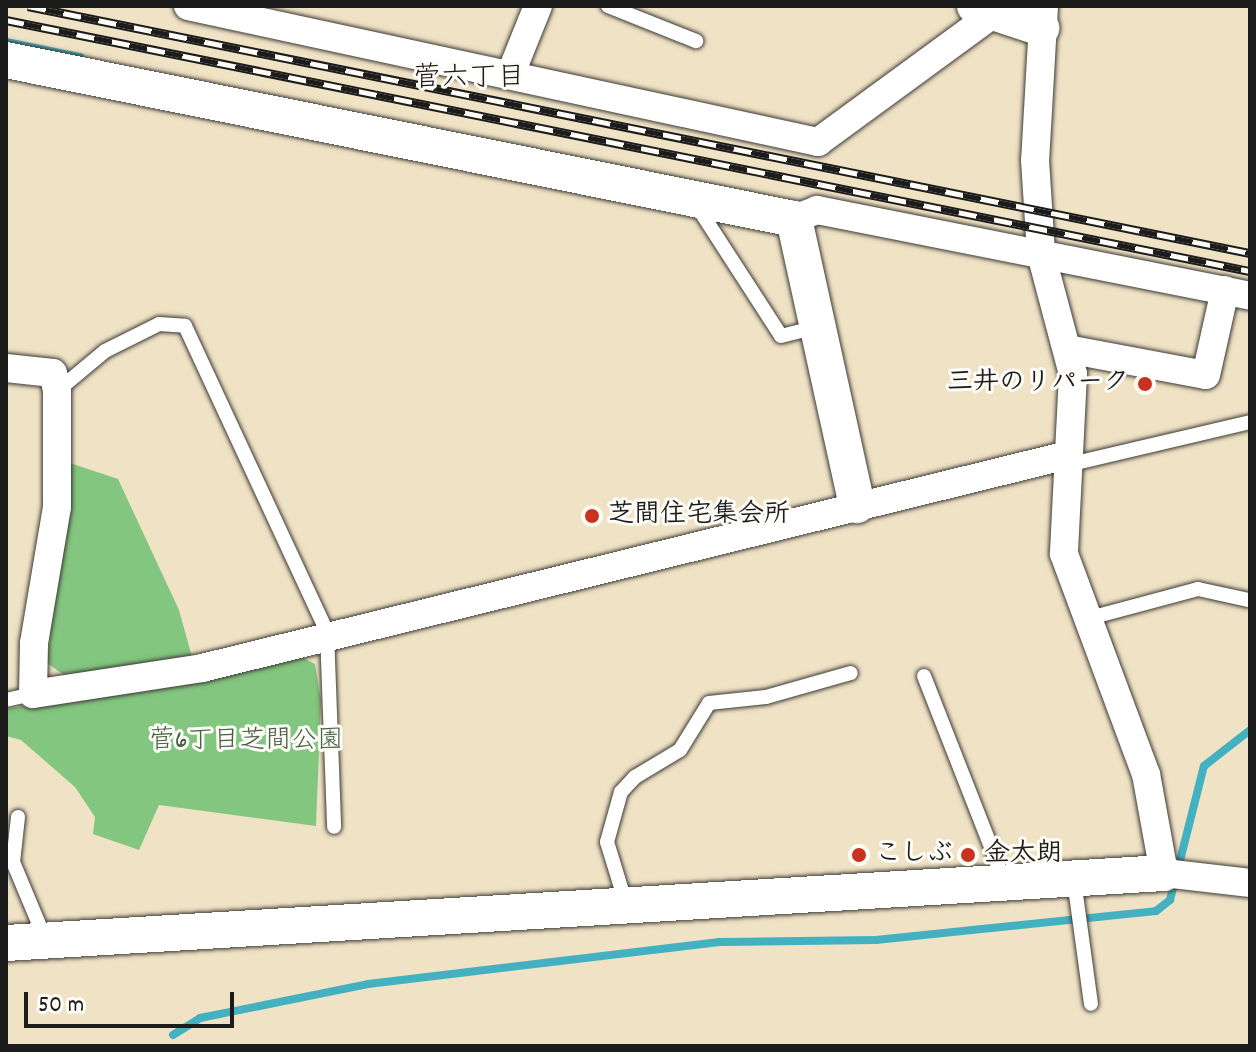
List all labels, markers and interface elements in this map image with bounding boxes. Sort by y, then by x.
district label: 菅六丁目 [413,63,525,97]
place label: 三井のリパーク [947,368,1129,400]
marker: 三井のリパーク [1136,375,1154,393]
place label: 芝間住宅集会所 [608,500,790,532]
marker: 芝間住宅集会所 [583,507,601,525]
park label: 菅6丁目芝間公園 [149,726,343,758]
place label: こしぶ [875,839,953,871]
place label: 金太朗 [984,839,1062,871]
marker: こしぶ [850,846,868,864]
marker: 金太朗 [959,846,977,864]
scale bar [28,976,238,1026]
text: 50 m [38,989,84,1023]

